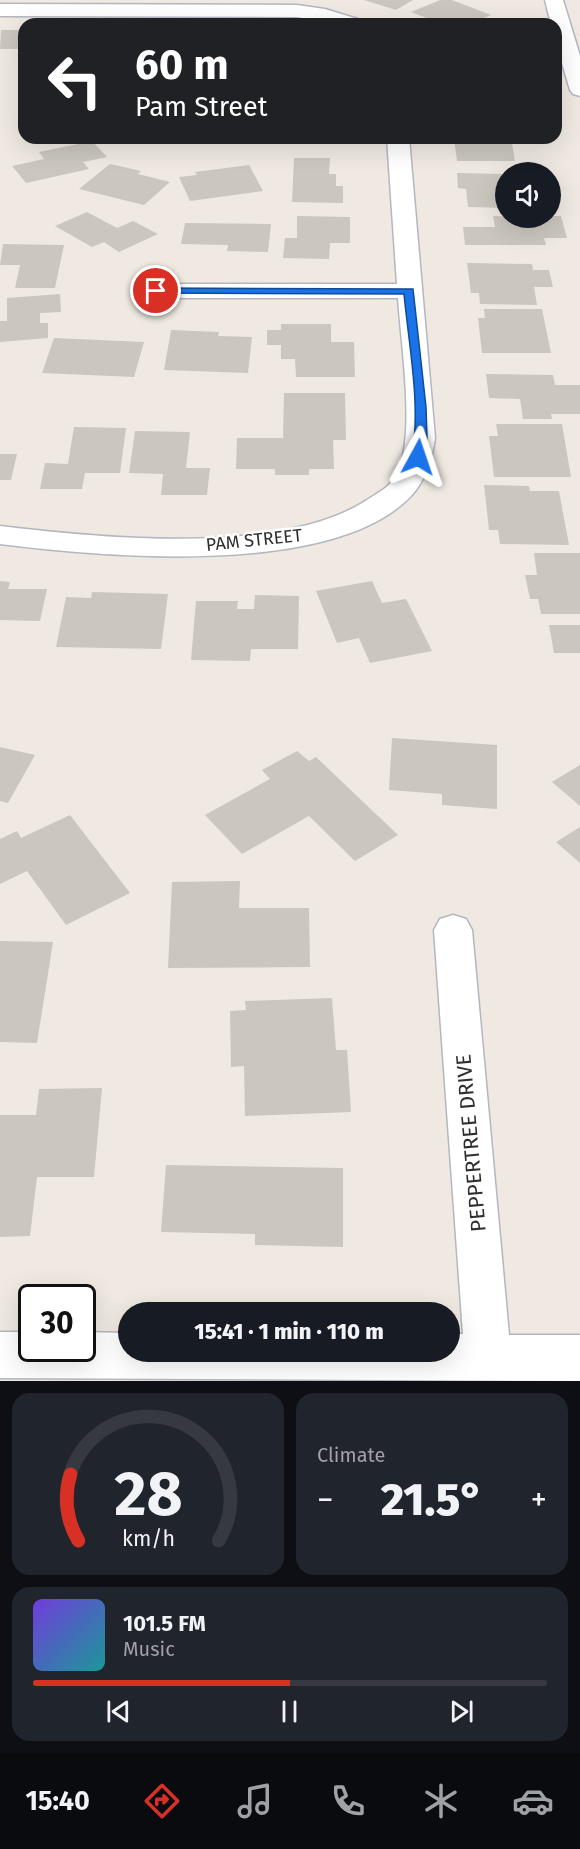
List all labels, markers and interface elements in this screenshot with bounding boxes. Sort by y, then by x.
text: 60 m [135,40,229,90]
icon: left [36,42,114,120]
text: Pam Street [135,91,267,123]
map controls [495,162,561,228]
button: sound [495,162,561,228]
pin [130,265,181,316]
icon: arrive [139,274,172,307]
position arrow [386,425,450,489]
street label: PAM STREET [205,524,304,556]
street label: PEPPERTREE DRIVE [450,1053,492,1233]
speed limit sign: 30 [18,1284,96,1362]
text: 15:41 · 1 min · 110 m [194,1318,384,1345]
text: Climate [317,1443,385,1467]
text: 28 [114,1457,182,1532]
text: 21.5° [381,1473,483,1527]
text: − [317,1480,334,1520]
text: + [531,1480,547,1520]
text: km/h [121,1526,175,1552]
text: 101.5 FM [123,1610,206,1637]
text: Music [123,1637,175,1661]
icon: previous [102,1695,135,1728]
icon: pause [273,1695,306,1728]
icon: next [445,1695,478,1728]
icon: directions [141,1780,183,1822]
icon: music [234,1780,276,1822]
icon: phone [327,1780,369,1822]
icon: climate [420,1780,462,1822]
icon: car [512,1780,554,1822]
text: 15:40 [25,1785,90,1817]

